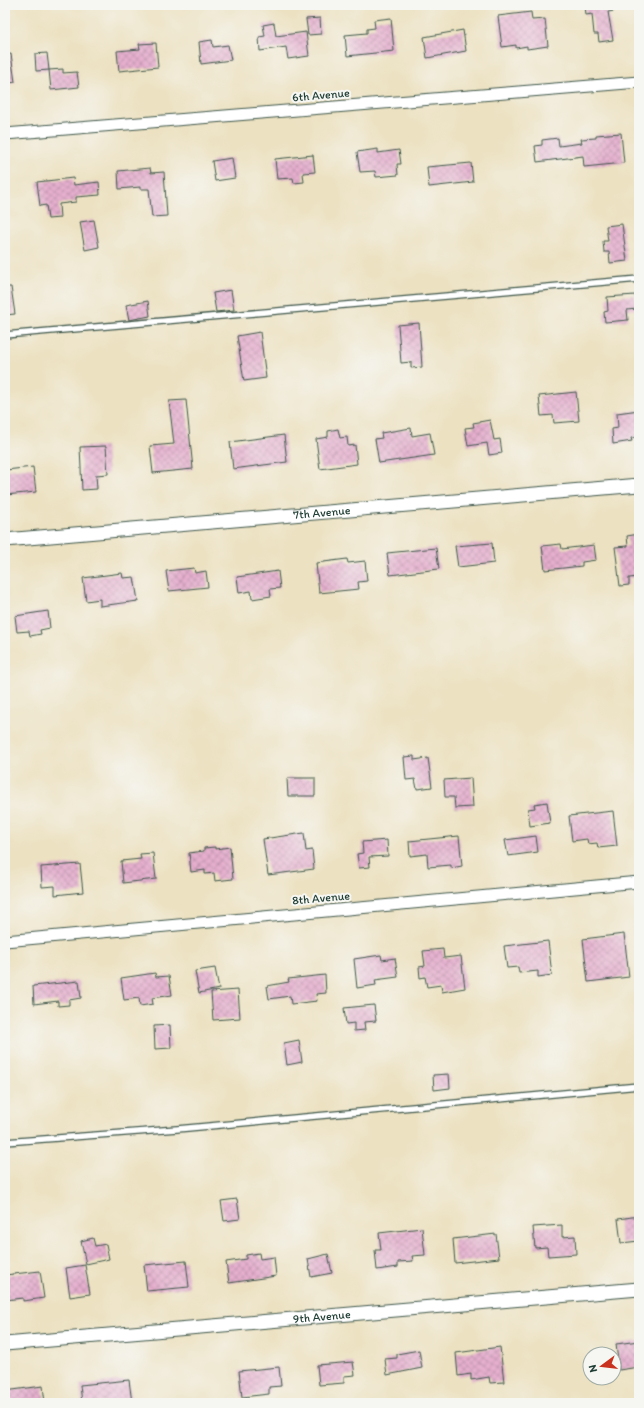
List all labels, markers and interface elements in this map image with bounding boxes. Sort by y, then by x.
street label: 6th Avenue [292,85,351,104]
street label: 7th Avenue [293,503,351,522]
street label: 8th Avenue [292,888,351,908]
street label: 9th Avenue [292,1307,351,1326]
north arrow [582,1346,622,1386]
text: N [586,1363,600,1374]

